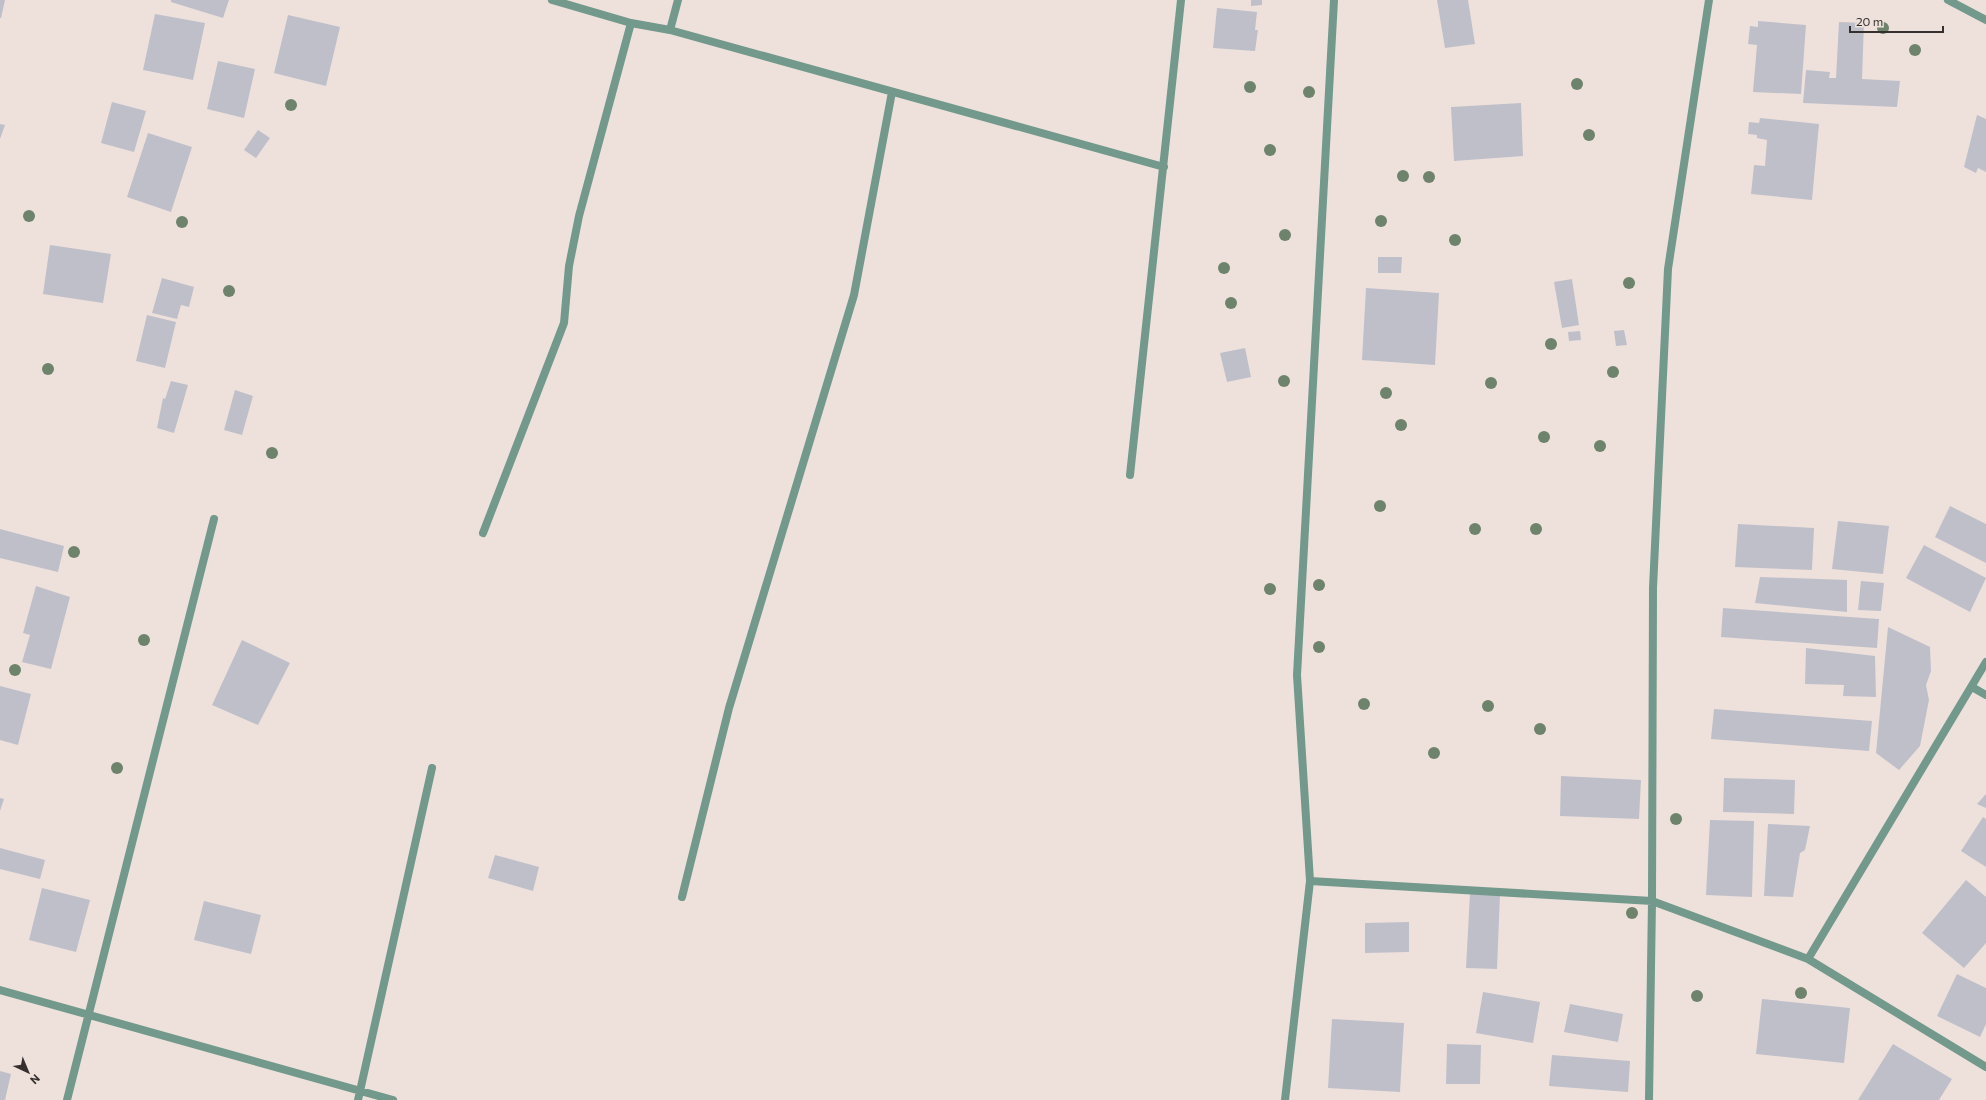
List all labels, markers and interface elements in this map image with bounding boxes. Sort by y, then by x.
scale bar [1850,8,1943,34]
text: 20 m [1856,14,1883,28]
north arrow [8,1052,48,1092]
text: N [28,1072,43,1087]

